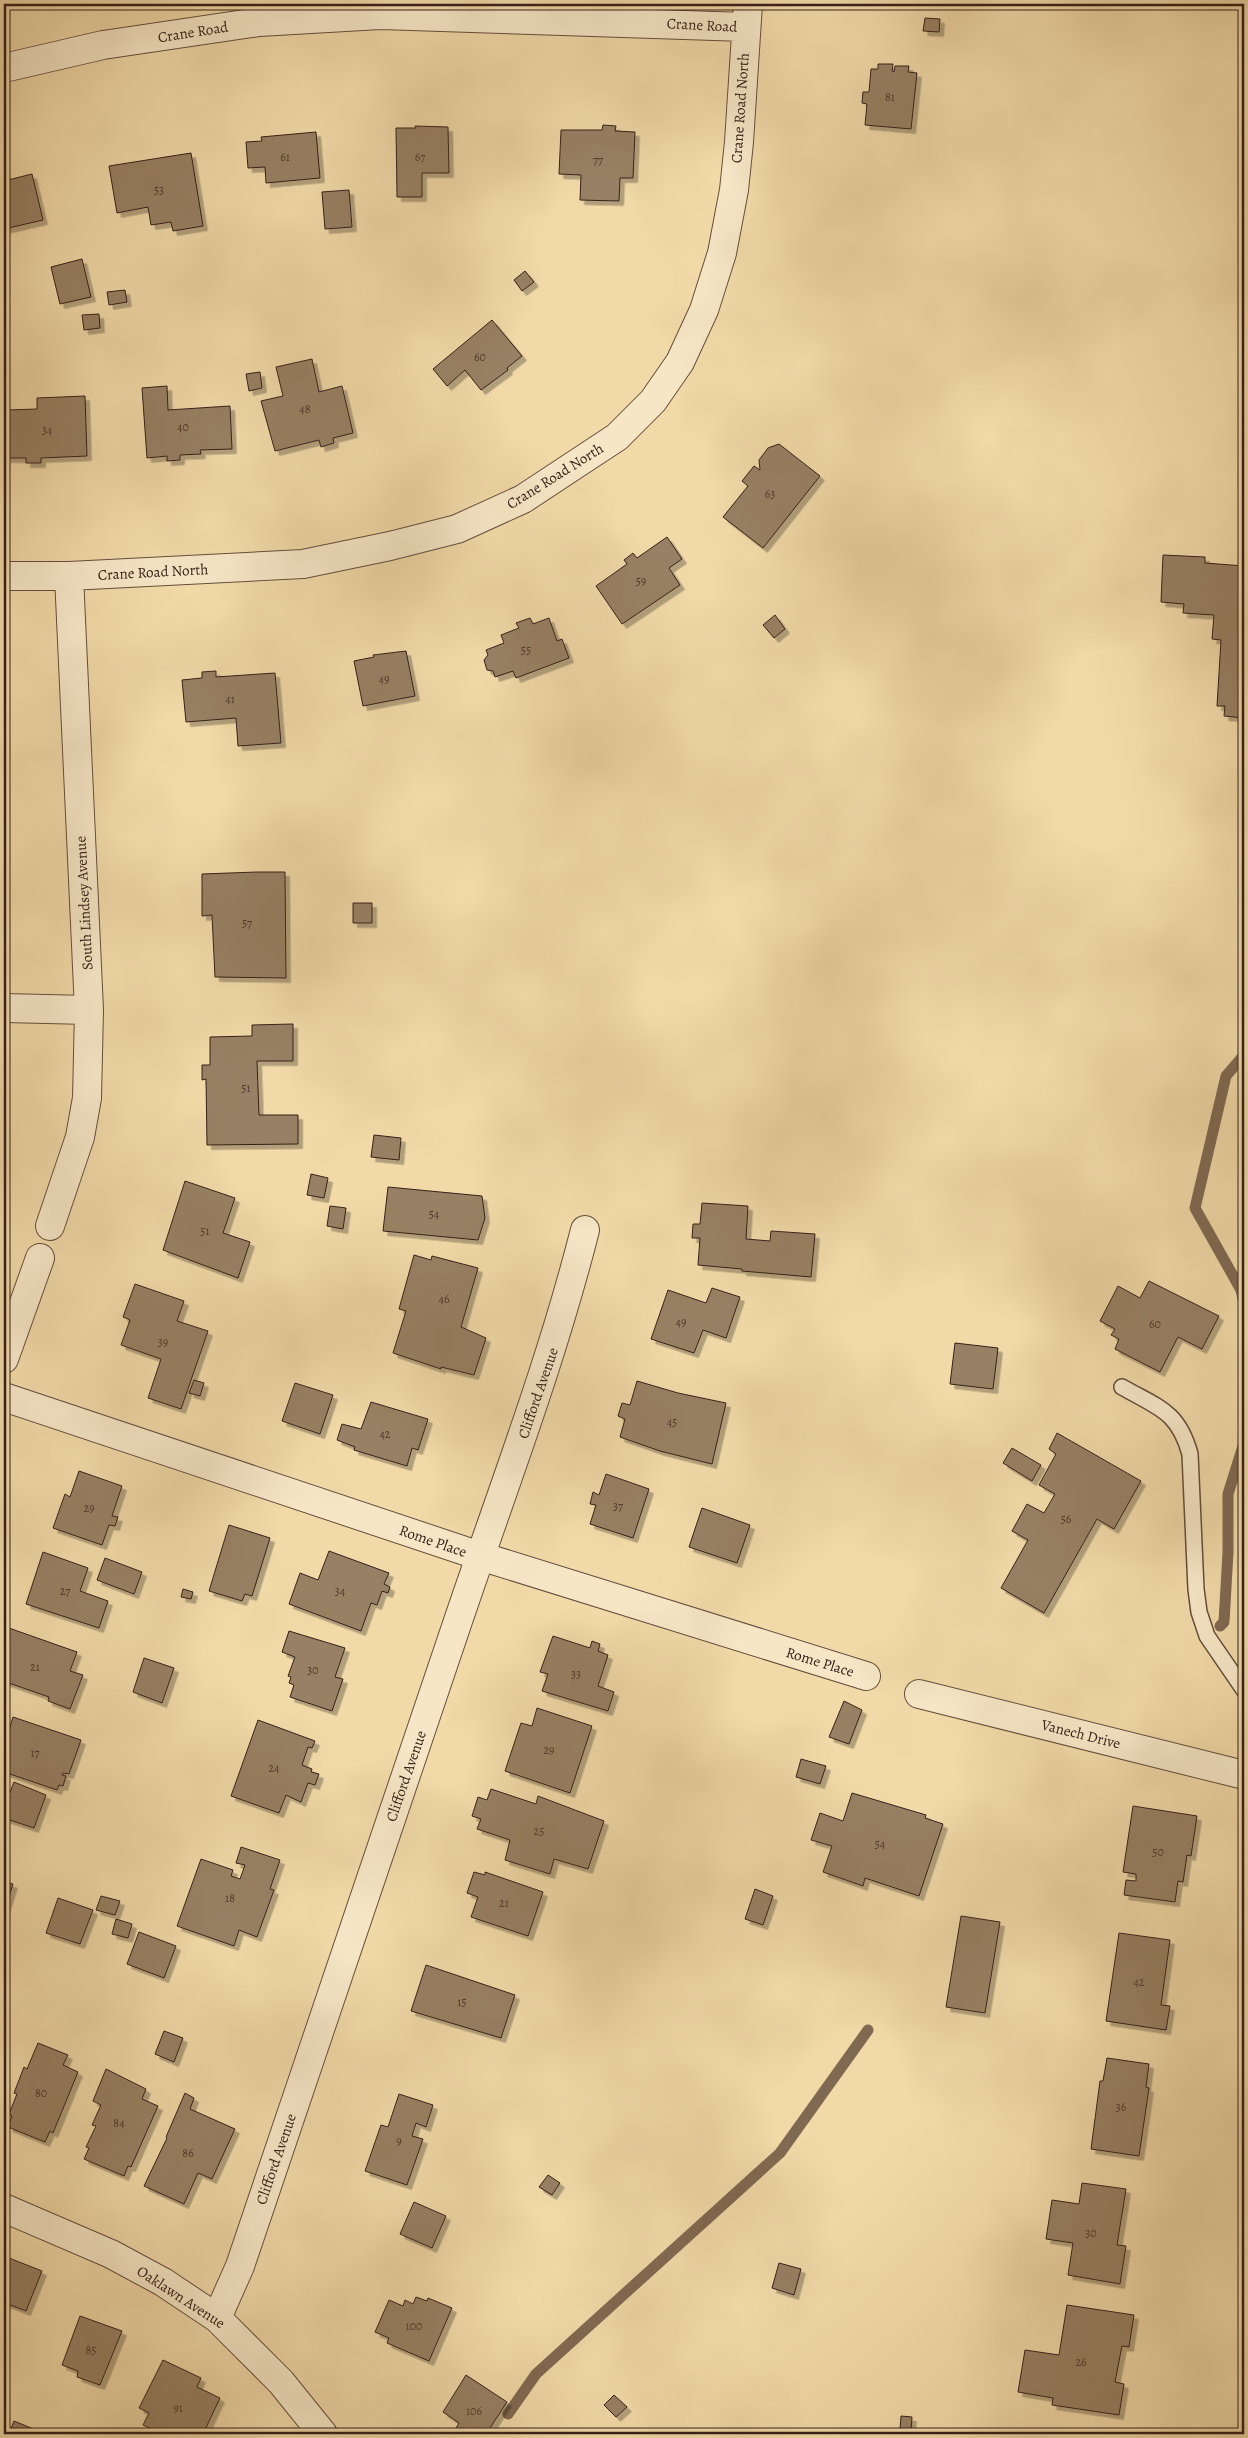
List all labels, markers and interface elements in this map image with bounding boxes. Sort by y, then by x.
street label: Crane Road [666,13,739,37]
street label: Crane Road [156,16,230,47]
street label: Crane Road North [726,52,754,164]
house number: 81 [885,89,895,105]
house number: 61 [280,149,290,165]
house number: 67 [415,149,426,165]
house number: 77 [593,152,604,168]
house number: 53 [154,182,164,198]
house number: 60 [474,349,486,365]
house number: 48 [299,401,311,417]
house number: 40 [177,419,189,435]
house number: 34 [42,422,53,438]
street label: Crane Road North [503,438,607,514]
house number: 63 [765,486,775,502]
street label: Crane Road North [97,559,209,585]
house number: 59 [636,573,646,589]
house number: 55 [521,642,531,658]
house number: 49 [379,671,389,687]
house number: 41 [225,691,235,707]
street label: South Lindsey Avenue [70,835,98,971]
house number: 57 [242,915,253,931]
house number: 51 [241,1080,251,1096]
house number: 54 [429,1206,440,1222]
house number: 51 [200,1223,210,1239]
house number: 46 [439,1291,450,1307]
house number: 49 [676,1314,686,1330]
house number: 60 [1149,1316,1161,1332]
house number: 39 [158,1334,168,1350]
street label: Clifford Avenue [513,1344,563,1441]
house number: 45 [667,1414,677,1430]
house number: 42 [379,1426,391,1442]
house number: 37 [613,1498,624,1514]
house number: 29 [83,1500,95,1516]
house number: 56 [1061,1511,1072,1527]
street label: Rome Place [397,1520,470,1562]
house number: 27 [60,1583,71,1599]
house number: 34 [335,1583,346,1599]
street label: Rome Place [784,1642,857,1682]
house number: 21 [30,1659,40,1675]
house number: 30 [307,1662,319,1678]
house number: 33 [571,1666,581,1682]
street label: Vanech Drive [1038,1714,1123,1754]
street label: Clifford Avenue [381,1727,431,1824]
house number: 29 [543,1742,555,1758]
house number: 17 [30,1745,41,1761]
house number: 24 [268,1760,280,1776]
house number: 25 [534,1823,544,1839]
house number: 54 [875,1836,886,1852]
house number: 50 [1152,1844,1164,1860]
house number: 18 [225,1890,235,1906]
house number: 21 [499,1895,509,1911]
house number: 42 [1133,1974,1145,1990]
house number: 15 [457,1994,467,2010]
house number: 80 [35,2085,47,2101]
house number: 36 [1116,2099,1127,2115]
street label: Clifford Avenue [251,2110,301,2207]
house number: 84 [113,2115,125,2131]
house number: 9 [396,2133,402,2149]
house number: 86 [182,2145,194,2161]
house number: 30 [1085,2225,1097,2241]
street label: Oaklawn Avenue [133,2261,229,2333]
house number: 100 [406,2318,422,2334]
house number: 85 [86,2342,96,2358]
house number: 26 [1075,2354,1087,2370]
house number: 91 [173,2400,183,2416]
house number: 106 [466,2403,482,2419]

